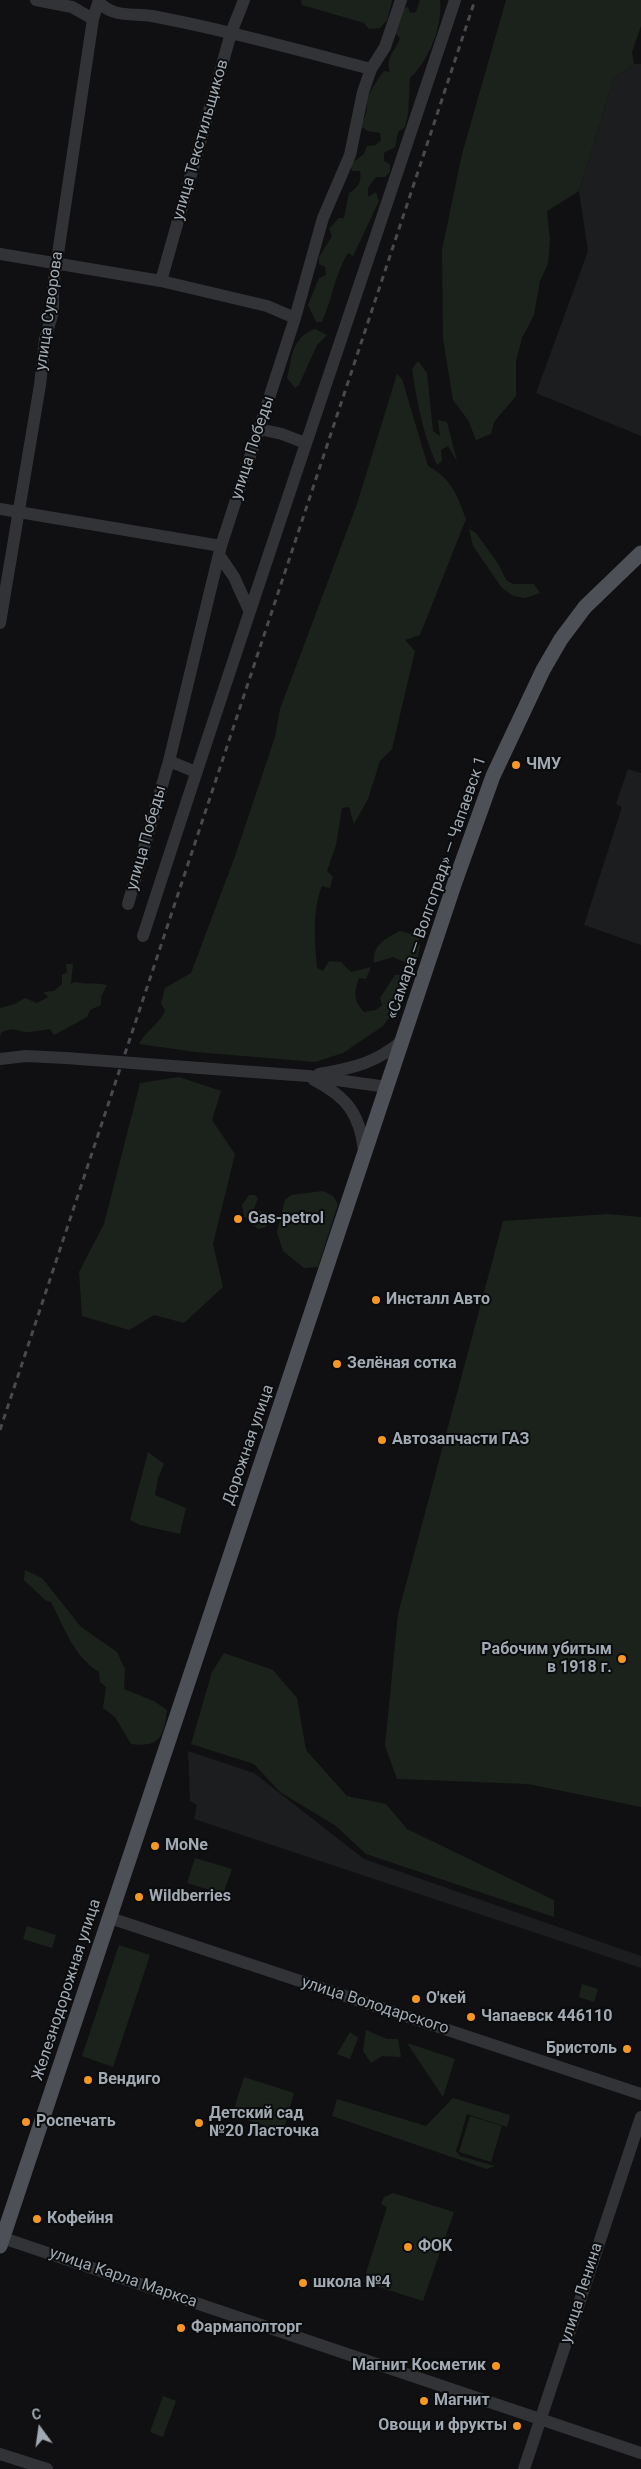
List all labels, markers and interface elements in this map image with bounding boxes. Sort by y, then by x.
street label: улица Текстильщиков [169,57,233,223]
street label: улица Суворова [32,250,68,372]
street label: улица Победы [227,394,279,502]
street label: «Самара — Волгоград» — Чапаевск 1 [383,754,491,1022]
place label: ЧМУ [526,755,561,775]
marker: ЧМУ [510,759,522,771]
street label: улица Победы [123,784,171,892]
place label: Gas-petrol [248,1209,324,1229]
marker: Gas-petrol [232,1213,244,1225]
place label: Инсталл Авто [386,1290,490,1310]
marker: Инсталл Авто [370,1294,382,1306]
place label: Зелёная сотка [347,1354,457,1374]
marker: Зелёная сотка [331,1358,343,1370]
street label: Дорожная улица [219,1382,279,1508]
place label: Автозапчасти ГАЗ [392,1430,529,1450]
marker: Автозапчасти ГАЗ [376,1434,388,1446]
place label: Рабочим убитым в 1918 г. [481,1640,612,1678]
marker: Рабочим убитым в 1918 г. [616,1653,628,1665]
place label: MoNe [165,1836,208,1856]
marker: MoNe [149,1840,161,1852]
place label: Wildberries [149,1887,231,1907]
marker: Wildberries [133,1891,145,1903]
street label: Железнодорожная улица [29,1897,105,2083]
street label: улица Володарского [299,1973,451,2039]
place label: О'кей [426,1989,466,2009]
marker: О'кей [410,1993,422,2005]
place label: Чапаевск 446110 [481,2007,612,2027]
marker: Чапаевск 446110 [465,2011,477,2023]
place label: Бристоль [546,2039,617,2059]
marker: Бристоль [621,2043,633,2055]
place label: Вендиго [98,2070,161,2090]
marker: Вендиго [82,2074,94,2086]
place label: Детский сад №20 Ласточка [209,2104,319,2142]
place label: Роспечать [36,2112,116,2132]
marker: Роспечать [20,2116,32,2128]
marker: Детский сад №20 Ласточка [193,2117,205,2129]
place label: Кофейня [47,2209,114,2229]
marker: Кофейня [31,2213,43,2225]
place label: ФОК [418,2237,452,2257]
marker: ФОК [402,2241,414,2253]
street label: улица Ленина [557,2241,607,2345]
street label: улица Карла Маркса [47,2244,199,2312]
place label: школа №4 [313,2273,391,2293]
marker: школа №4 [297,2277,309,2289]
place label: Фармаполторг [191,2318,302,2338]
marker: Фармаполторг [175,2322,187,2334]
place label: Магнит Косметик [352,2356,486,2376]
marker: Магнит Косметик [490,2360,502,2372]
place label: Магнит [434,2391,490,2411]
marker: Магнит [418,2395,430,2407]
north arrow [15,2404,65,2454]
text: С [30,2406,43,2423]
place label: Овощи и фрукты [378,2416,507,2436]
marker: Овощи и фрукты [511,2420,523,2432]

